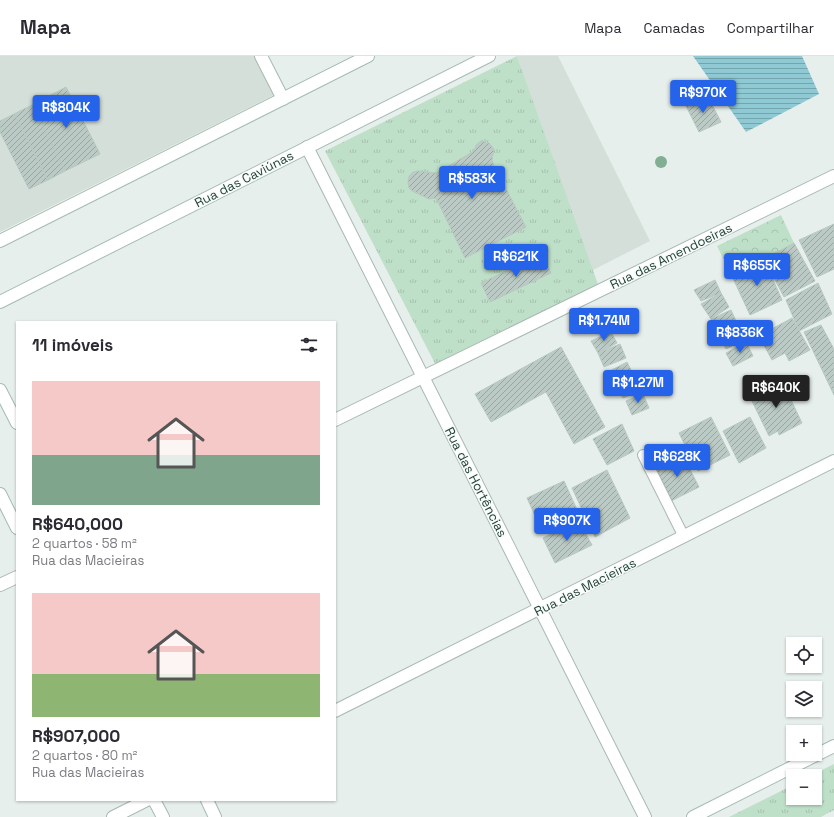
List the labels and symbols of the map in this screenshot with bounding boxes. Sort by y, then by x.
pin: R$970K [670,80,736,114]
pin: R$804K [33,95,99,129]
street label: Rua das Caviúnas [192,147,296,211]
pin: R$583K [439,166,505,200]
street label: Rua das Amendoeiras [607,219,735,293]
pin: R$621K [483,244,549,278]
pin: R$655K [724,253,790,287]
pin: R$1.74M [567,308,641,342]
pin: R$836K [707,320,773,354]
pin: R$1.27M [601,370,675,404]
pin: R$640K [743,375,809,409]
street label: Rua das Hortências [441,424,511,540]
pin: R$628K [644,444,710,478]
pin: R$907K [534,508,600,542]
street label: Rua das Macieiras [531,554,639,620]

